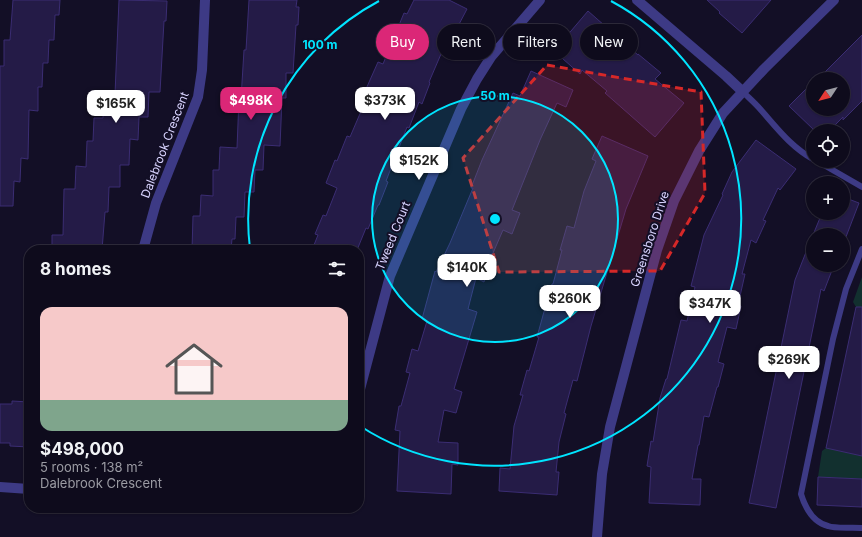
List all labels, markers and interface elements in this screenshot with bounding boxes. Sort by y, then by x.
chip: Buy [376,24,429,60]
chip: Rent [437,24,495,60]
chip: Filters [503,24,572,60]
chip: New [580,24,638,60]
text: 100 m [302,37,338,52]
north arrow [806,72,850,116]
map controls [806,72,850,272]
pin: $498K [223,87,279,121]
pin: $373K [357,87,413,121]
text: 50 m [480,88,510,103]
pin: $165K [88,90,144,124]
street label: Dalebrook Crescent [137,90,192,200]
text: $498K [229,92,273,108]
text: $373K [364,92,406,108]
text: $165K [96,95,136,111]
button: locate [806,124,850,168]
pin: $152K [391,147,447,181]
text: $152K [399,152,439,168]
button: + [806,176,850,220]
street label: Greensboro Drive [627,189,672,289]
street label: Tweed Court [372,199,413,272]
centre of rings [488,212,502,226]
button: − [806,228,850,272]
pin: $140K [439,254,495,288]
icon: filters [326,258,348,280]
text: 8 homes [40,259,111,279]
text: $140K [446,259,488,275]
pin: $260K [542,285,598,319]
text: $260K [548,290,592,306]
pin: $347K [682,290,738,324]
text: $347K [689,295,731,311]
icon: home [158,333,230,405]
pin: $269K [761,346,817,380]
text: $269K [768,351,810,367]
text: $498,000 [40,439,124,459]
text: 5 rooms · 138 m² [40,459,143,475]
text: Dalebrook Crescent [40,475,162,491]

